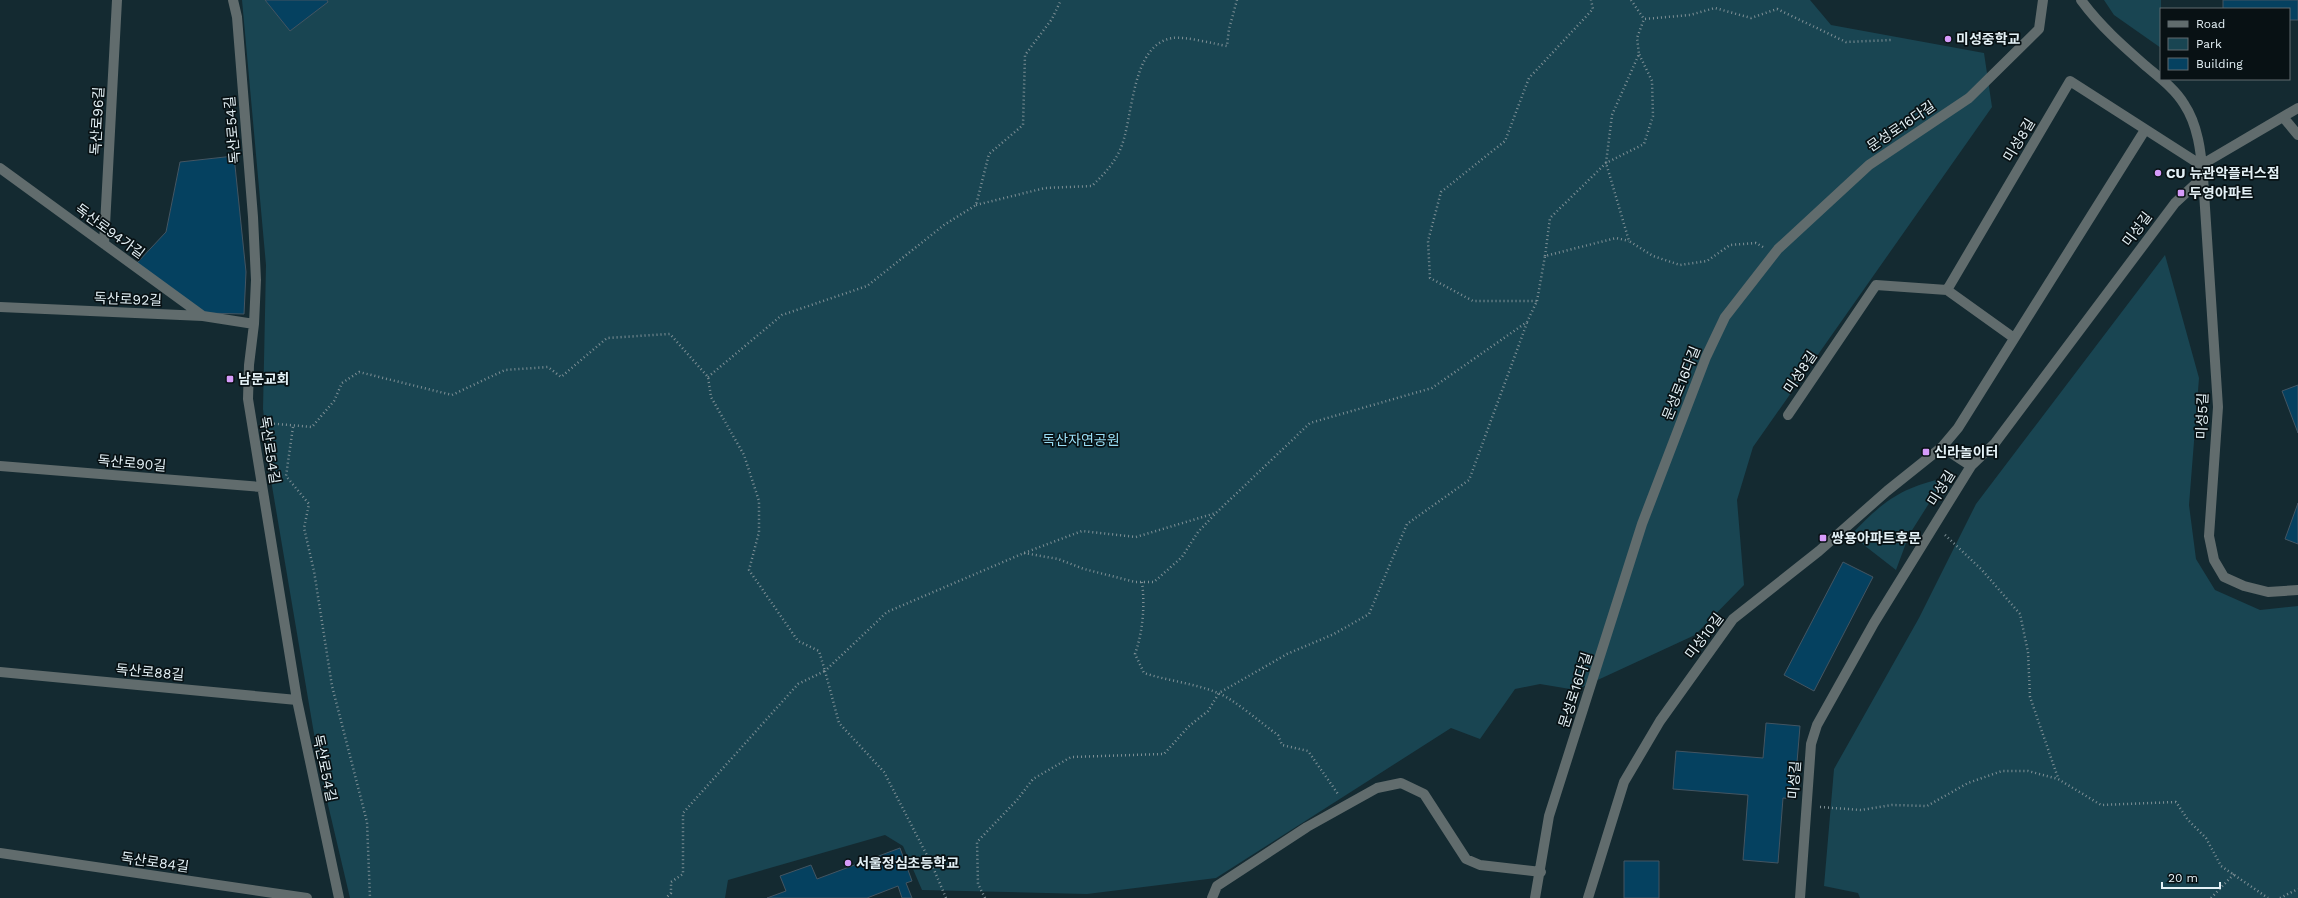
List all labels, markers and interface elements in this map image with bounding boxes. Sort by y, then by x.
legend [2160,8,2290,80]
text: Road [2196,17,2225,31]
place label: 미성중학교 [1956,31,2021,47]
marker: 미성중학교 [1943,34,1953,44]
text: Park [2196,37,2222,51]
text: Building [2196,57,2243,71]
street label: 독산로96길 [87,86,107,156]
street label: 독산로54길 [221,95,243,165]
street label: 문성로16다길 [1864,97,1938,155]
street label: 미성8길 [2000,116,2038,164]
place label: CU 뉴관악플러스점 [2166,165,2280,181]
marker: CU 뉴관악플러스점 [2153,168,2163,178]
place label: 두영아파트 [2189,185,2254,201]
marker: 두영아파트 [2176,188,2186,198]
street label: 독산로94가길 [72,201,148,261]
street label: 미성길 [2119,209,2155,249]
street label: 독산로92길 [94,290,162,308]
street label: 문성로16다길 [1659,344,1703,422]
street label: 미성8길 [1780,348,1820,396]
place label: 남문교회 [238,371,290,387]
marker: 남문교회 [225,374,235,384]
street label: 미성5길 [2193,392,2211,440]
street label: 독산로54길 [257,415,283,485]
park label: 독산자연공원 [1042,432,1120,448]
place label: 신라놀이터 [1934,444,1998,460]
marker: 신라놀이터 [1921,447,1931,457]
street label: 독산로90길 [97,452,167,474]
street label: 미성길 [1924,467,1958,509]
place label: 쌍용아파트후문 [1831,530,1921,546]
marker: 쌍용아파트후문 [1818,533,1828,543]
street label: 미성10길 [1682,610,1726,662]
street label: 문성로16다길 [1555,650,1595,730]
street label: 독산로88길 [115,661,185,683]
street label: 독산로54길 [310,733,340,803]
street label: 미성길 [1785,760,1803,800]
street label: 독산로84길 [120,849,190,875]
place label: 서울정심초등학교 [856,855,959,871]
marker: 서울정심초등학교 [843,858,853,868]
scale bar [2162,864,2220,890]
text: 20 m [2168,871,2198,885]

